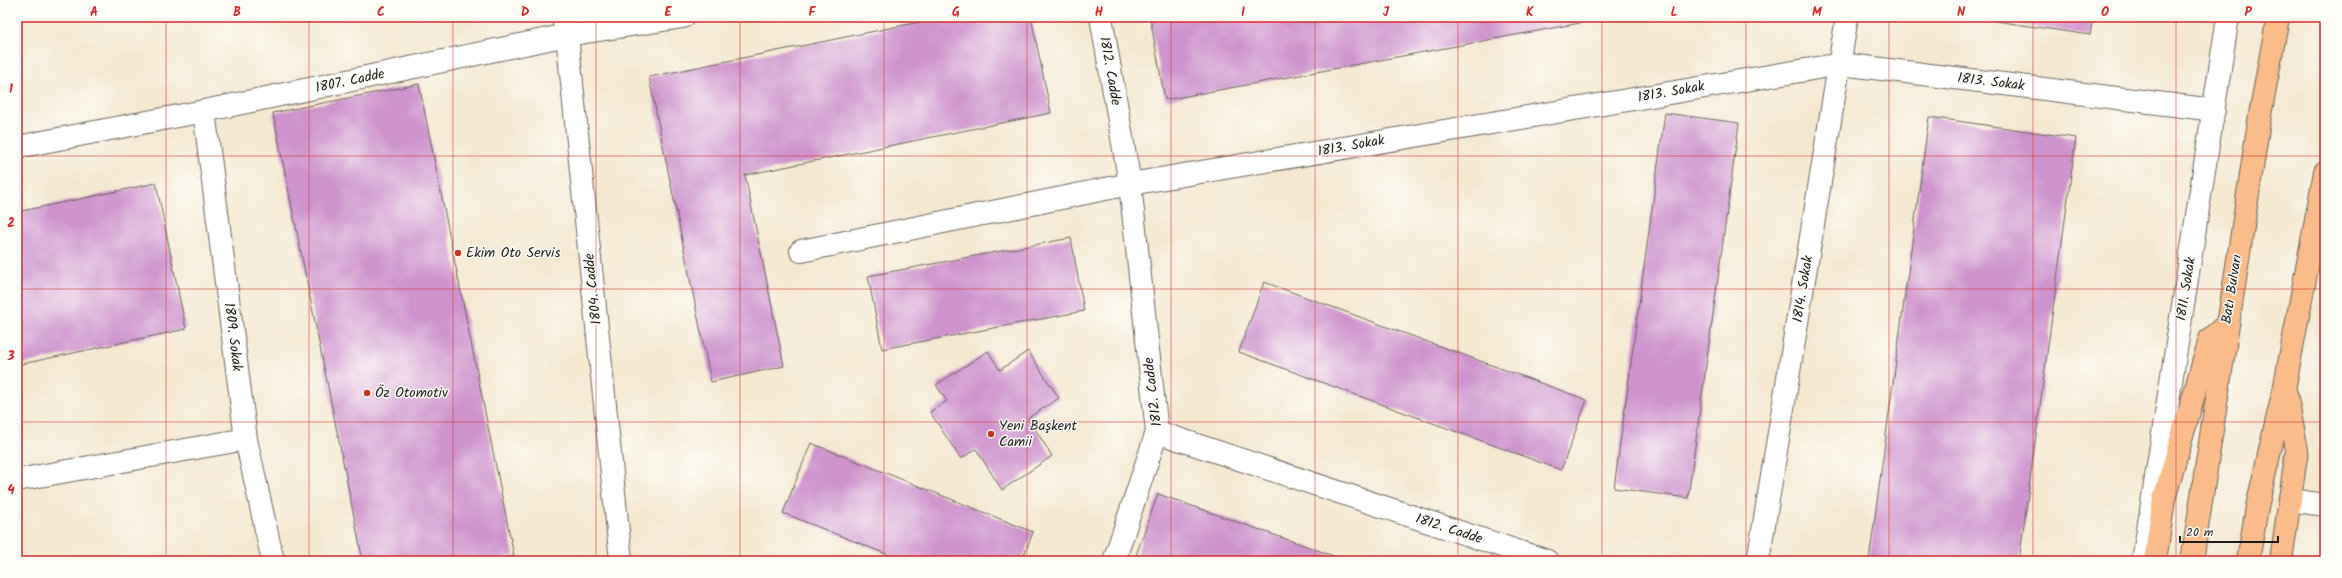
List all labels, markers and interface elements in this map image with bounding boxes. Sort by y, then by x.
text: A [90,2,98,23]
text: B [233,2,241,23]
text: C [377,2,385,23]
text: D [521,2,530,23]
text: E [664,2,672,23]
text: F [808,2,816,23]
text: G [952,2,960,23]
text: H [1095,2,1104,23]
text: I [1241,2,1245,23]
text: J [1383,2,1390,23]
text: K [1526,2,1534,23]
text: L [1670,2,1678,23]
text: M [1812,2,1822,23]
text: N [1957,2,1966,23]
text: O [2101,2,2109,23]
text: P [2244,2,2252,23]
street label: 1812. Cadde [1093,35,1127,108]
street label: 1807. Cadde [313,63,387,99]
street label: 1813. Sokak [1956,67,2026,97]
street label: 1813. Sokak [1636,75,1707,109]
text: 1 [9,79,13,100]
street label: 1813. Sokak [1316,129,1387,163]
text: 2 [7,213,15,234]
place label: Ekim Oto Servis [466,242,560,264]
marker: Ekim Oto Servis [453,248,463,258]
street label: 1804. Cadde [578,252,608,326]
street label: Batı Bulvarı [2216,252,2248,325]
street label: 1814. Sokak [1787,254,1819,324]
street label: 1811. Sokak [2170,255,2202,322]
street label: 1809. Sokak [218,301,248,373]
text: 3 [6,346,15,367]
street label: 1812. Cadde [1138,355,1168,428]
place label: Öz Otomotiv [375,382,448,404]
marker: Öz Otomotiv [362,388,372,398]
place label: Yeni Başkent Camii [999,415,1078,453]
marker: Yeni Başkent Camii [986,429,996,439]
text: 4 [7,480,15,501]
street label: 1812. Cadde [1413,508,1486,550]
scale bar [2180,518,2278,544]
text: 20 m [2186,523,2214,542]

